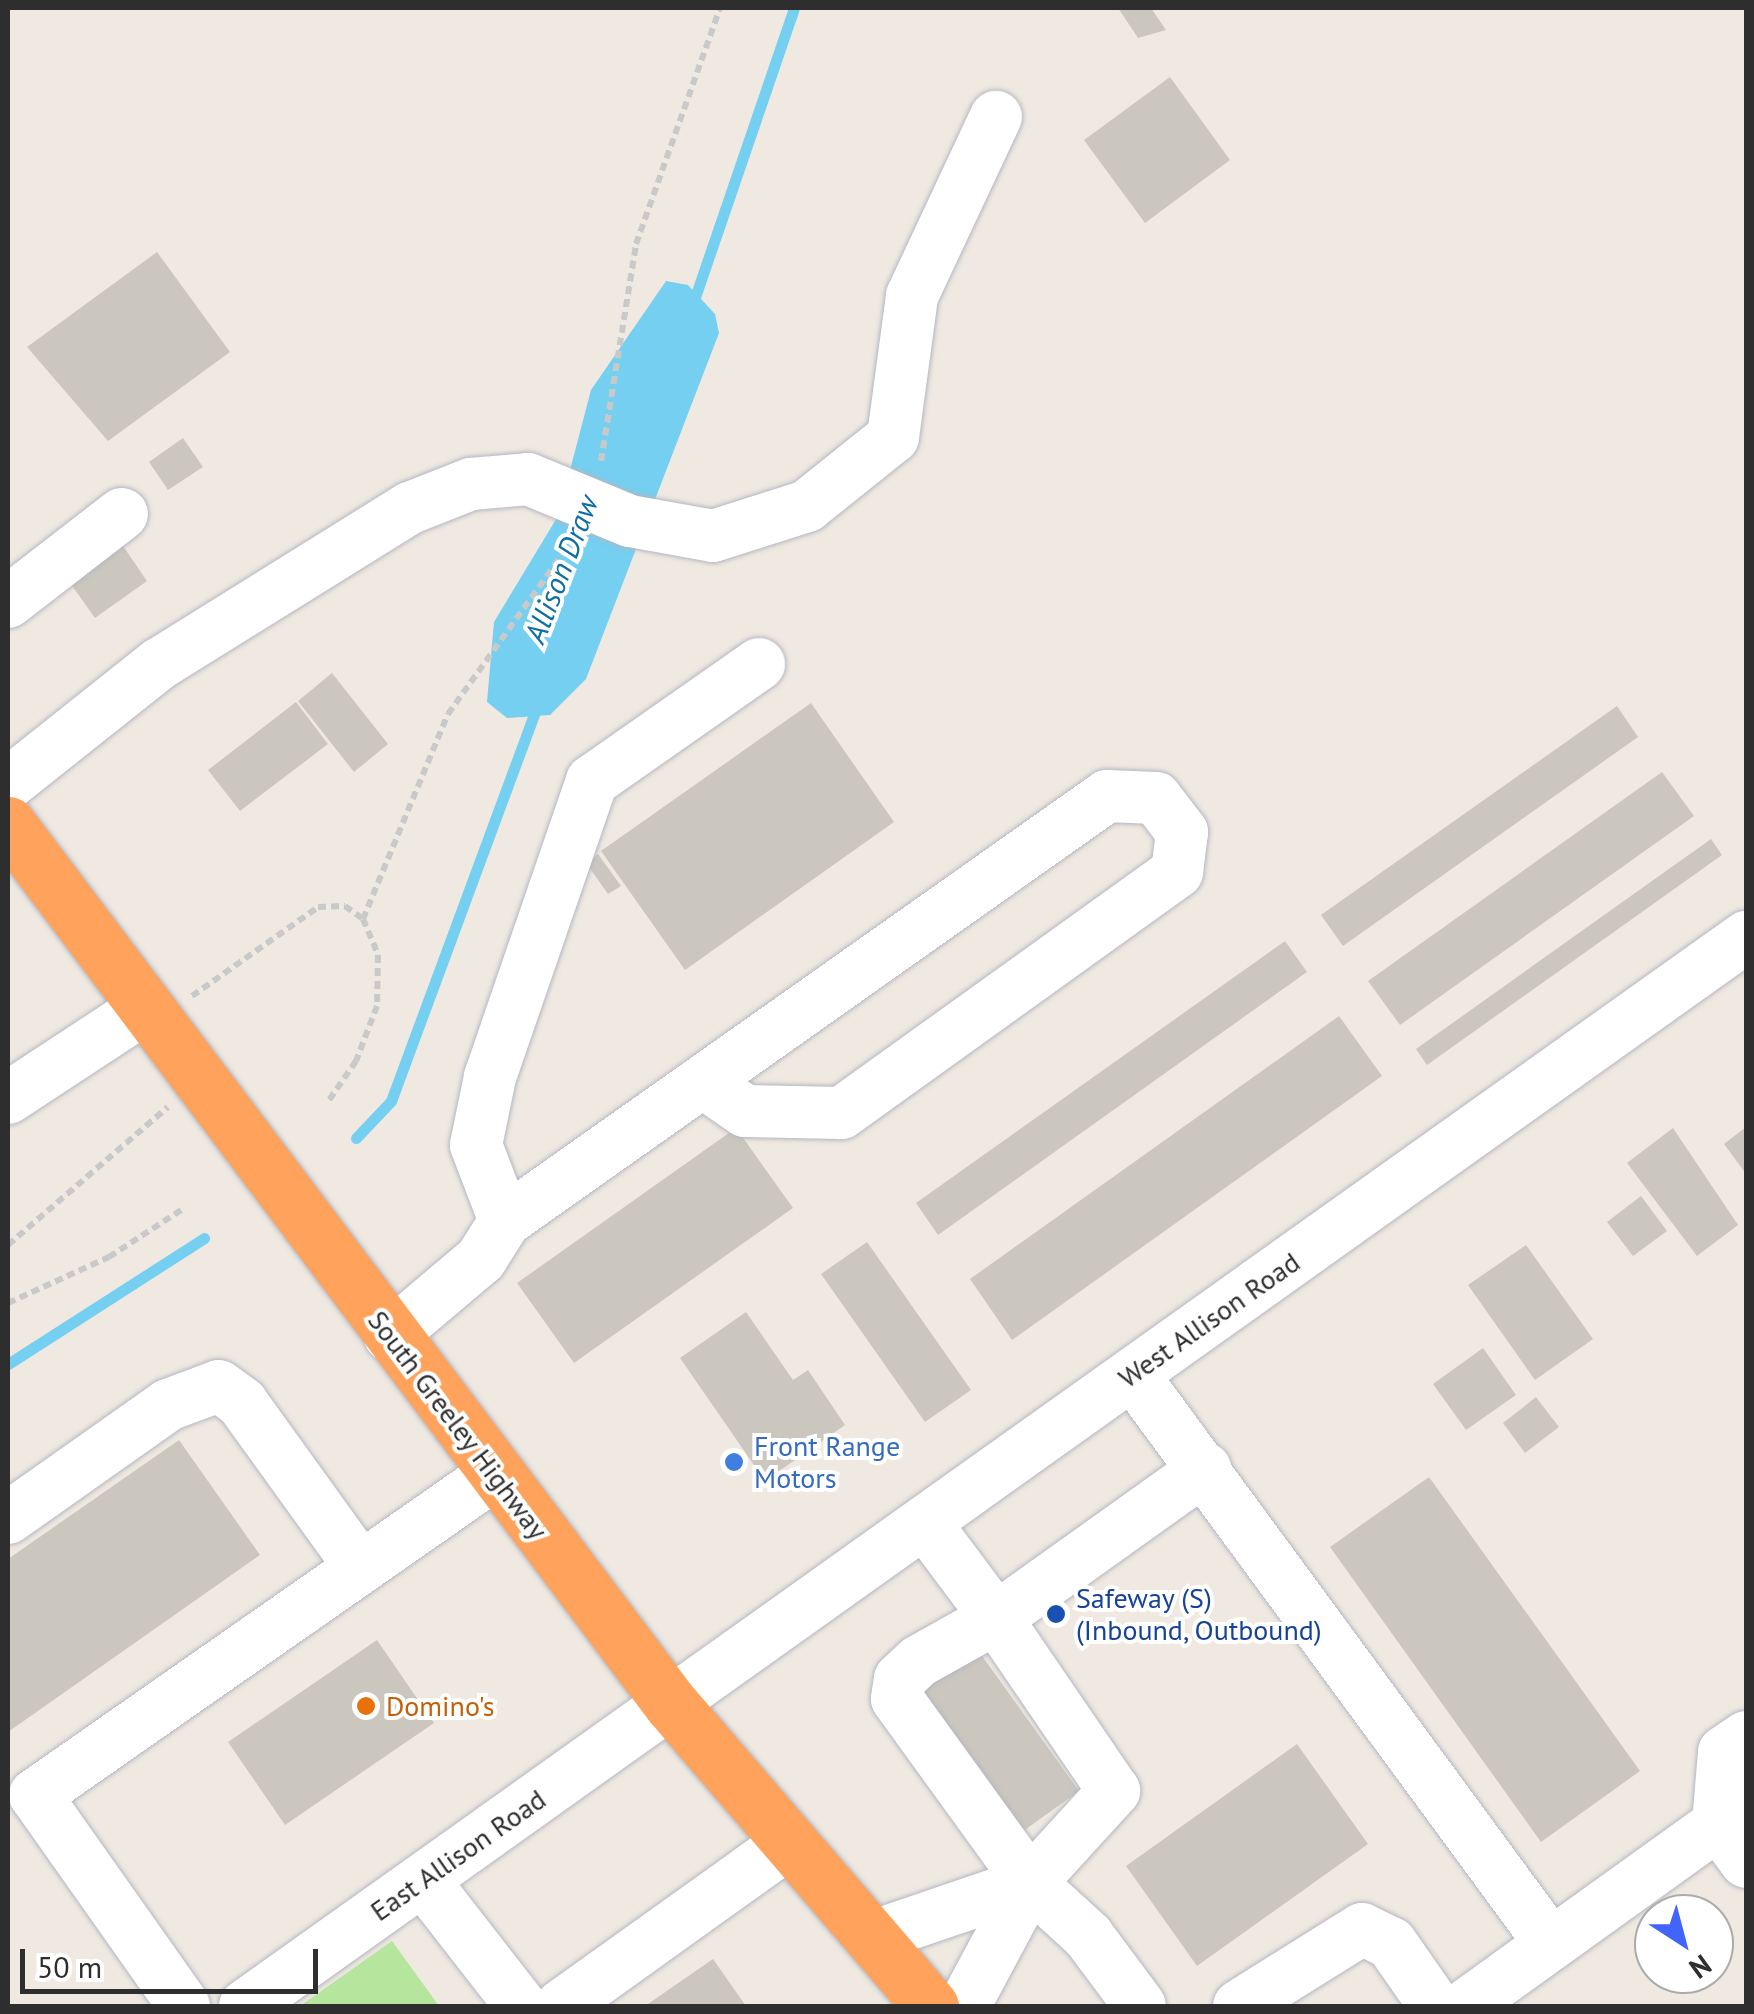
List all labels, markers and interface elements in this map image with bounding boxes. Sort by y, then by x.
water label: Allison Draw [516,490,606,648]
street label: West Allison Road [1112,1245,1306,1395]
street label: South Greeley Highway [361,1304,555,1546]
place label: Front Range Motors [754,1429,900,1495]
marker: Front Range Motors [723,1451,745,1473]
place label: Safeway (S) (Inbound, Outbound) [1076,1581,1324,1647]
marker: Safeway (S) (Inbound, Outbound) [1045,1603,1067,1625]
place label: Domino's [386,1689,495,1723]
marker: Domino's [355,1695,377,1717]
street label: East Allison Road [364,1782,552,1928]
north arrow [1634,1894,1734,1994]
scale bar [25,1929,322,1991]
text: 50 m [37,1947,102,1986]
text: N [1682,1947,1719,1987]

